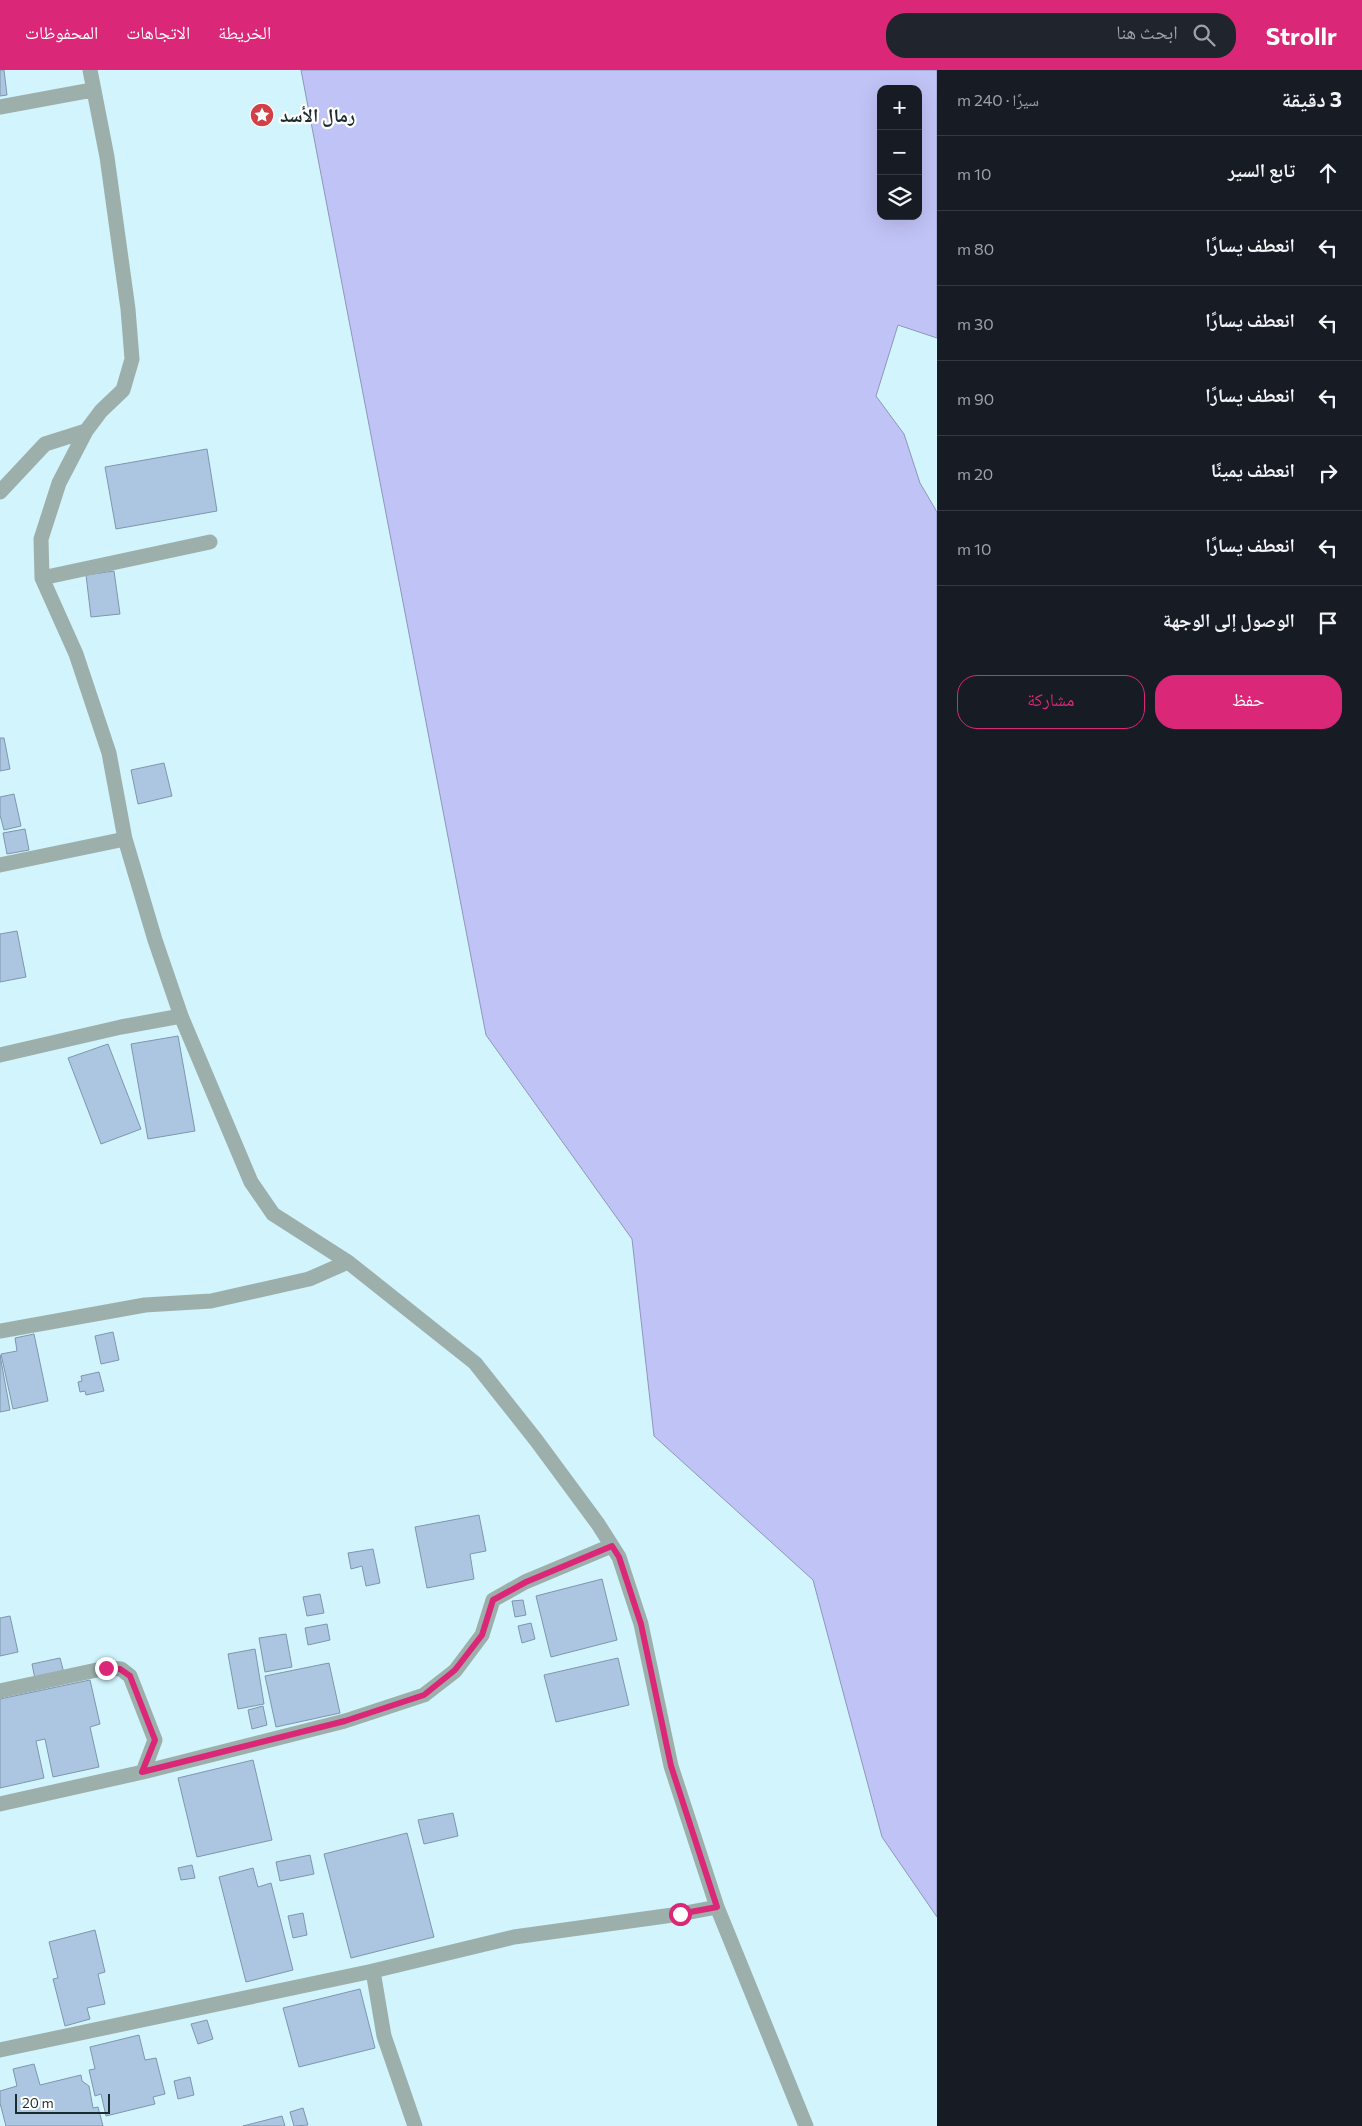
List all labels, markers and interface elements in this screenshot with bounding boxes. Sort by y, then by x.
search box [886,13,1236,58]
text: ابحث هنا [1116,20,1178,43]
text: المحفوظات [25,21,98,43]
text: الاتجاهات [126,21,190,43]
text: الخريطة [218,21,271,43]
icon: search [1190,21,1218,49]
text: Strollr [1266,21,1337,50]
map controls [877,85,922,220]
button: + [877,85,922,130]
text: 3 دقيقة [1282,86,1342,111]
text: سيرًا · 240 m [957,90,1039,109]
place icon: رمال الأسد [249,102,275,128]
place label: رمال الأسد [280,103,355,127]
button: − [877,130,922,175]
text: تابع السير [1228,158,1295,181]
icon: ahead [1314,159,1342,187]
text: 10 m [957,164,991,183]
button: layers [877,175,922,220]
text: انعطف يسارًا [1205,233,1295,256]
icon: left [1314,234,1342,262]
text: 80 m [957,239,994,258]
text: انعطف يسارًا [1205,308,1295,331]
icon: left [1314,309,1342,337]
text: 30 m [957,314,994,333]
text: انعطف يسارًا [1205,383,1295,406]
icon: left [1314,384,1342,412]
text: 90 m [957,389,994,408]
text: انعطف يمينًا [1211,458,1295,481]
icon: right [1314,459,1342,487]
text: 20 m [957,464,993,483]
text: انعطف يسارًا [1205,533,1295,556]
icon: left [1314,534,1342,562]
text: 10 m [957,539,991,558]
text: الوصول إلى الوجهة [1163,608,1295,631]
icon: arrive [1314,609,1342,637]
button: مشاركة [957,675,1145,729]
button: حفظ [1155,675,1342,729]
route end [95,1657,118,1680]
route start [669,1903,692,1926]
scale bar [15,2091,110,2114]
text: 20 m [22,2094,54,2111]

